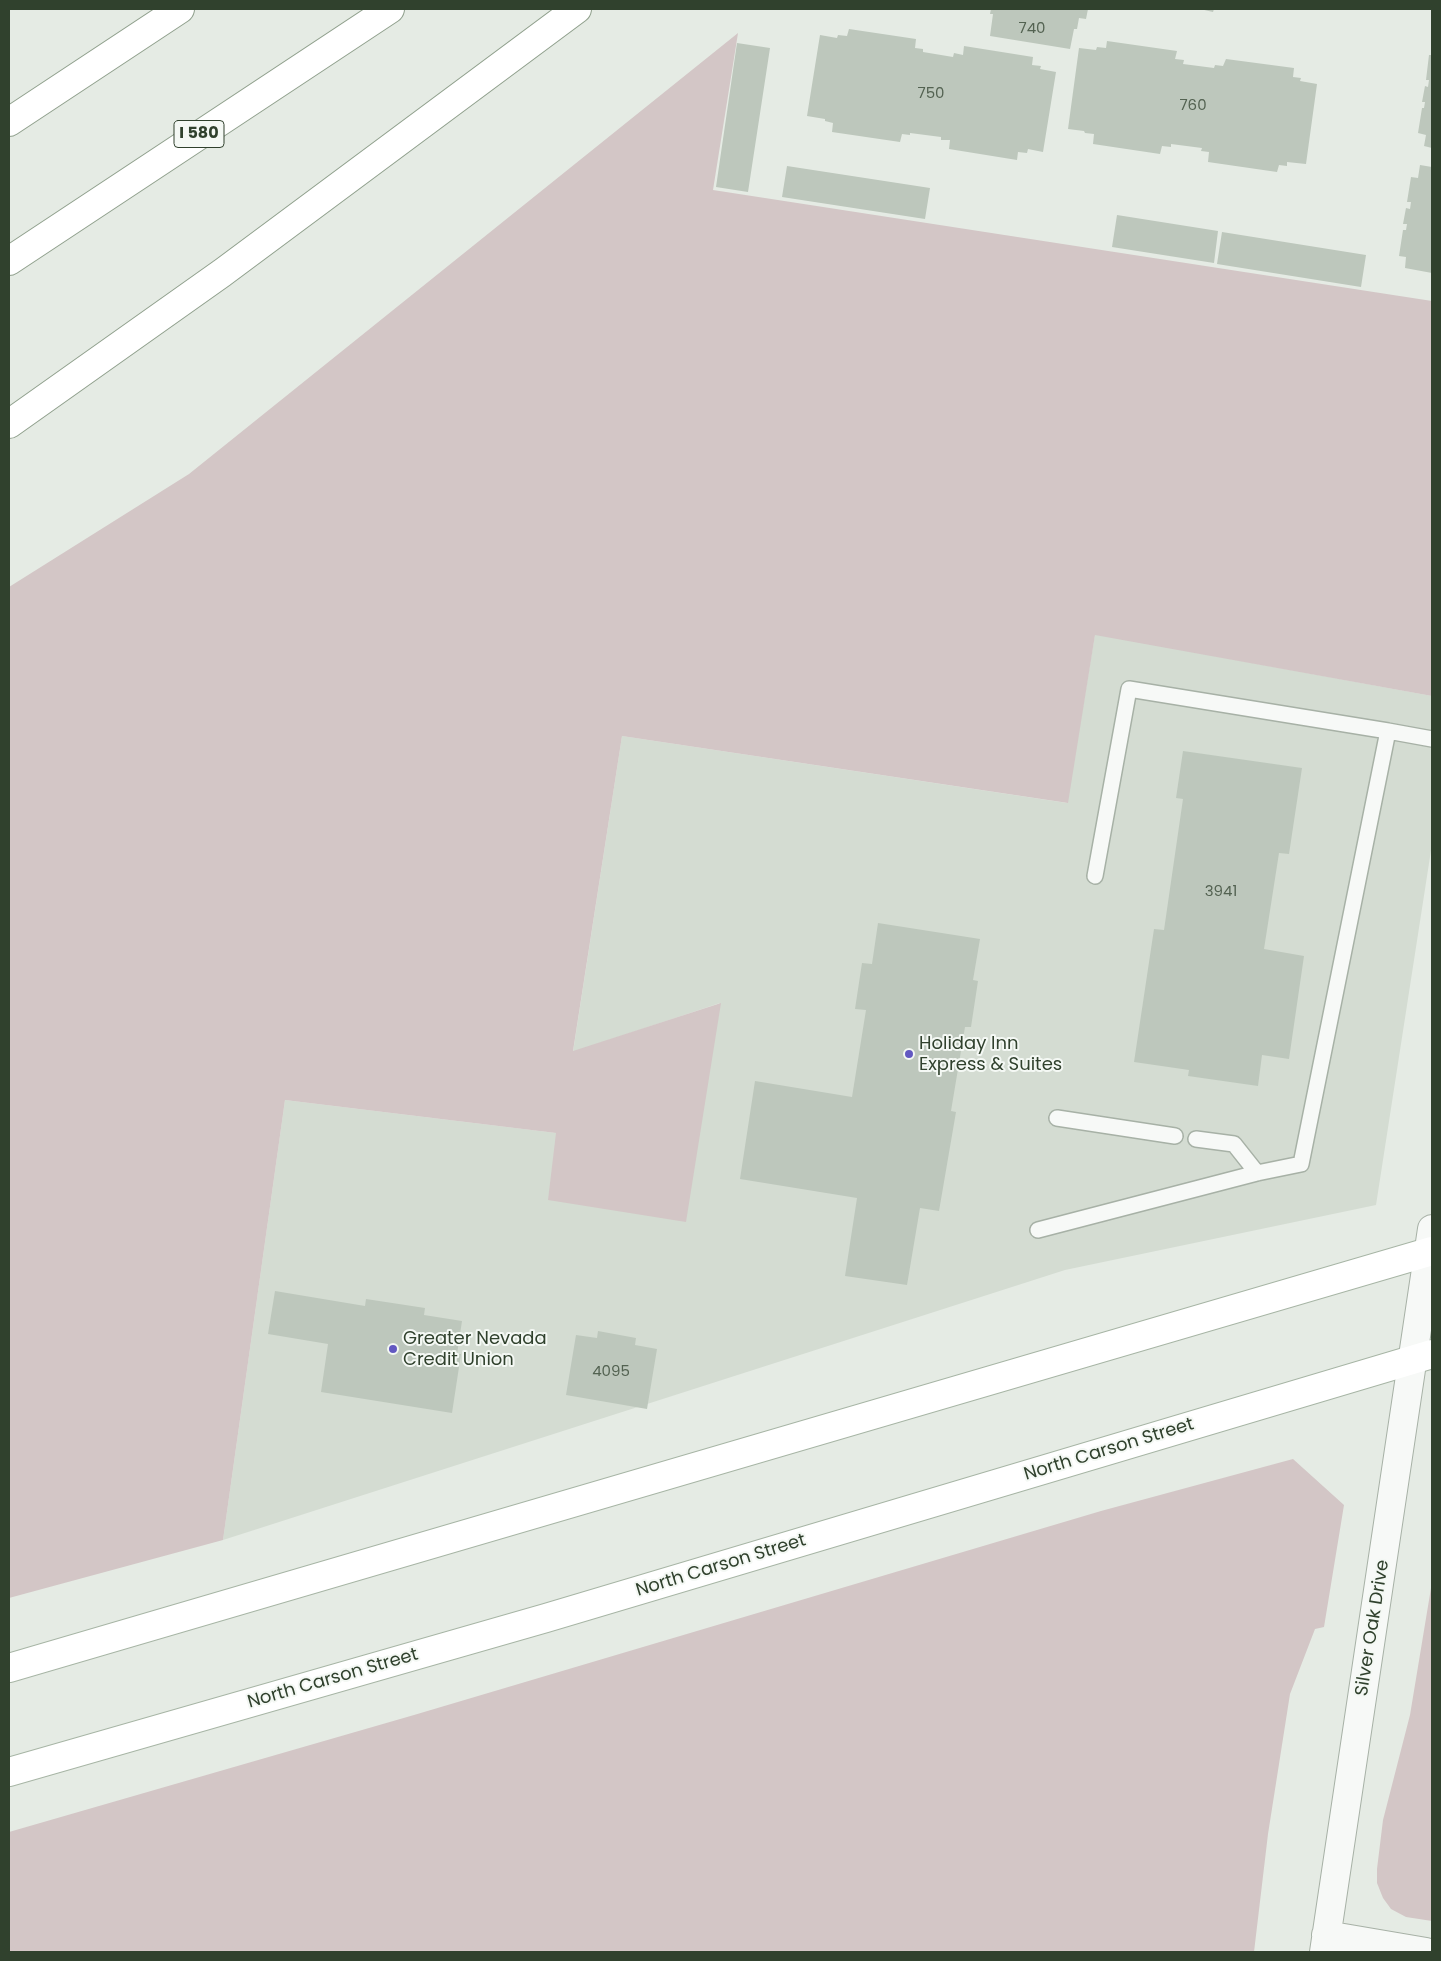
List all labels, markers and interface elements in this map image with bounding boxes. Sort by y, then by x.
house number: 740 [1018,20,1046,38]
house number: 750 [917,85,945,103]
house number: 760 [1179,97,1207,115]
road number: I 580 [174,120,224,148]
house number: 3941 [1205,883,1237,901]
place label: Holiday Inn Express & Suites [919,1033,1062,1076]
marker: Holiday Inn Express & Suites [903,1048,915,1060]
place label: Greater Nevada Credit Union [403,1328,547,1370]
marker: Greater Nevada Credit Union [387,1343,399,1355]
house number: 4095 [592,1363,630,1381]
street label: North Carson Street [1021,1414,1197,1486]
street label: North Carson Street [633,1530,809,1602]
street label: Silver Oak Drive [1352,1558,1394,1698]
street label: North Carson Street [245,1644,421,1714]

